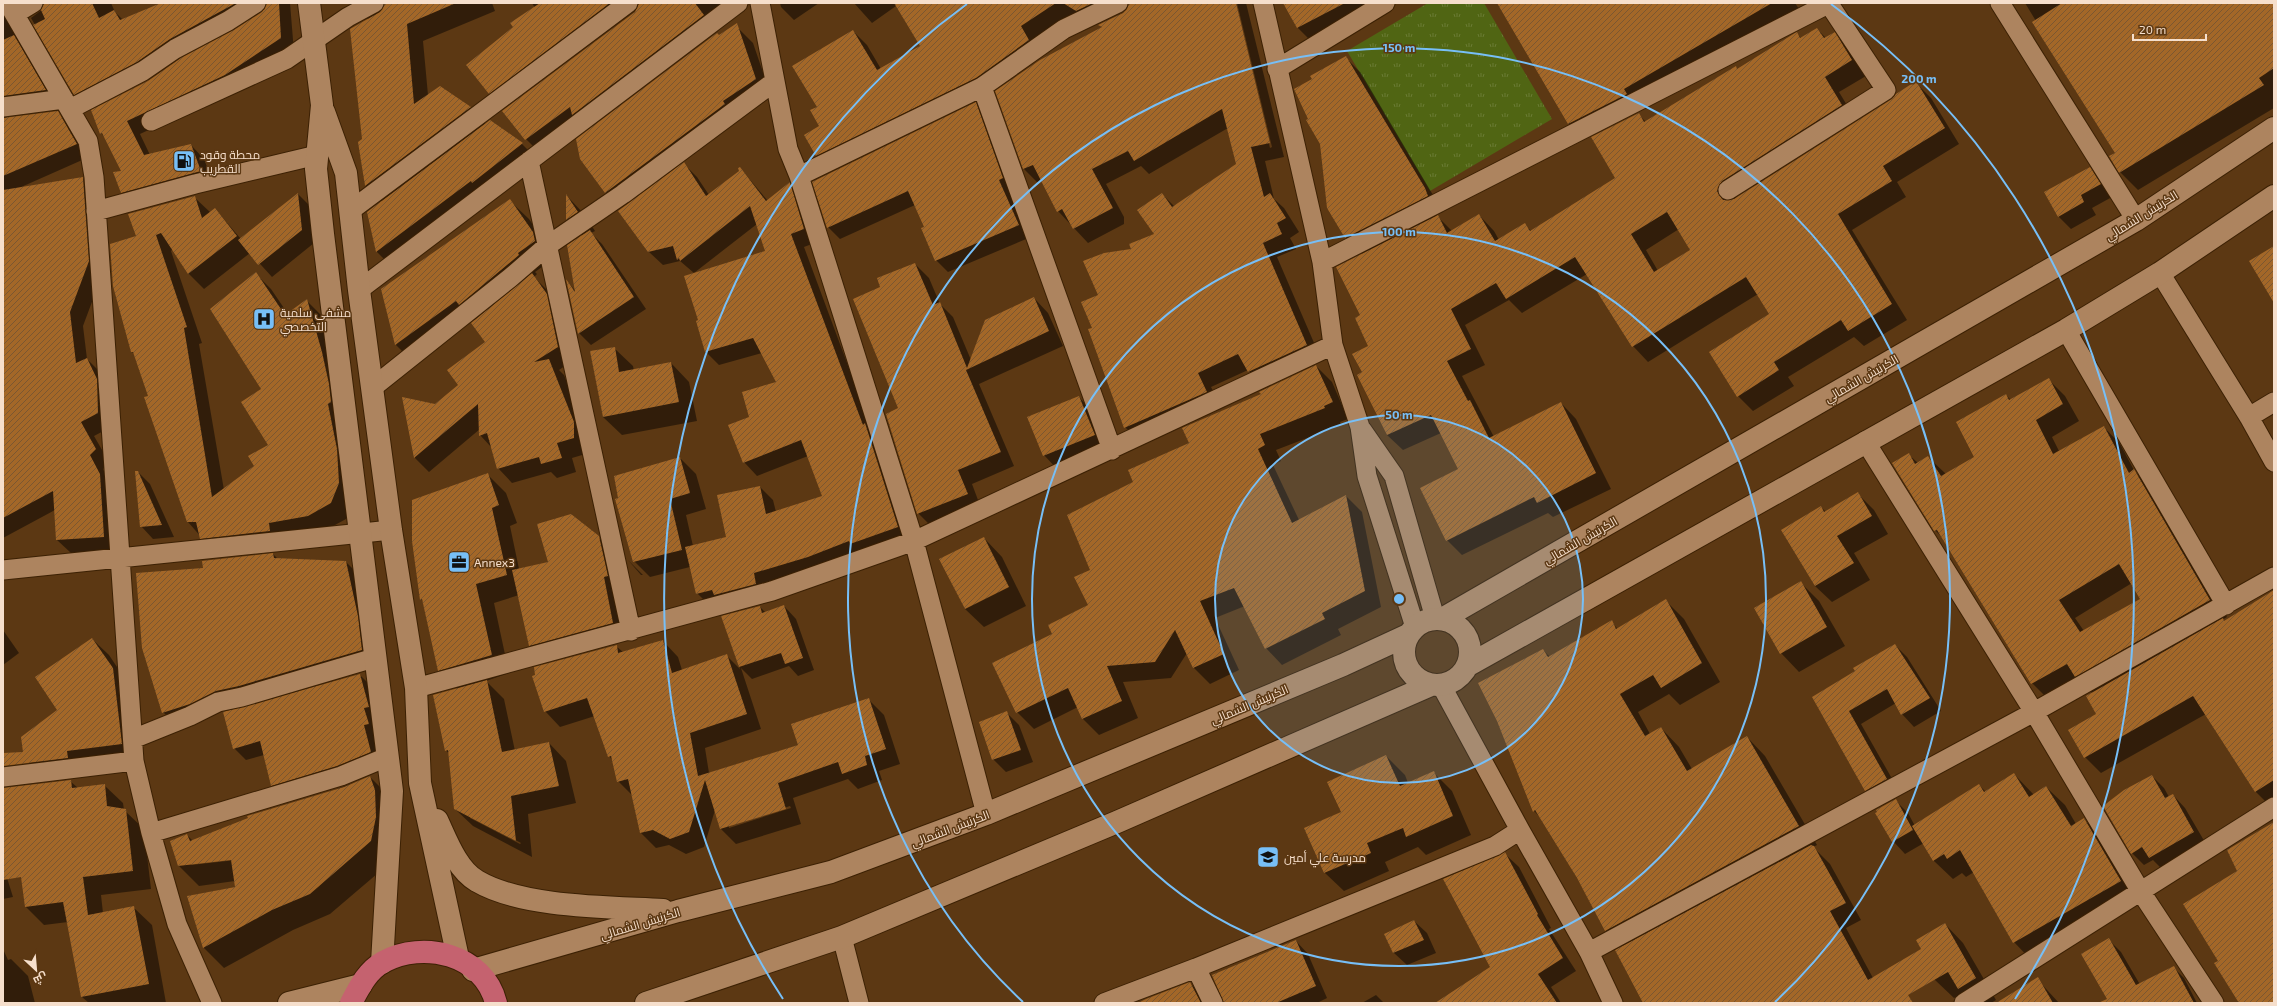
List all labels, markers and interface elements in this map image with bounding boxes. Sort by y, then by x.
scale bar [2133,16,2206,42]
text: 20 m [2139,22,2166,36]
text: 150 m [1383,40,1415,54]
text: 200 m [1901,71,1937,85]
place label: محطة وقود القطريب [200,147,260,176]
fuel station icon: محطة وقود القطريب [171,148,197,174]
street label: الكرنيش الشمالي [2102,187,2182,246]
text: 100 m [1382,224,1416,238]
place label: مشفى سلمية التخصصي [280,305,351,337]
hospital icon: مشفى سلمية التخصصي [251,306,277,332]
street label: الكرنيش الشمالي [1822,351,1902,408]
text: 50 m [1385,407,1413,421]
street label: الكرنيش الشمالي [1541,513,1621,570]
office icon: Annex3 [446,549,472,575]
place label: Annex3 [474,555,515,569]
centre of rings [1392,592,1406,606]
street label: الكرنيش الشمالي [1208,681,1292,730]
street label: الكرنيش الشمالي [909,807,993,853]
school or university icon: مدرسة علي أمين [1255,844,1281,870]
place label: مدرسة علي أمين [1284,850,1366,868]
street label: الكرنيش الشمالي [598,904,683,946]
north arrow [16,950,56,990]
text: ش [31,970,50,988]

